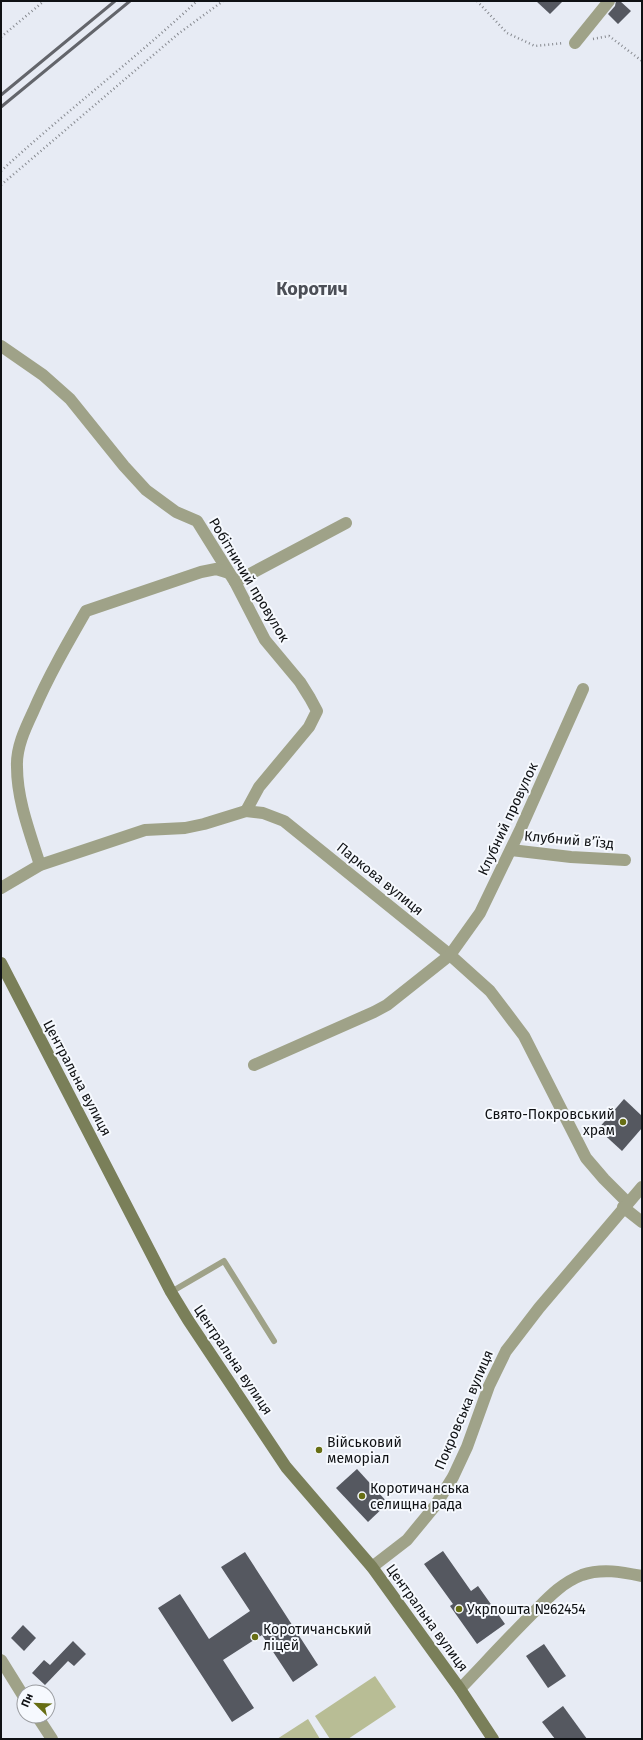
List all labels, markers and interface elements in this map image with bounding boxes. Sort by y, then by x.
district label: Коротич [276,278,348,300]
street label: Робітничий провулок [205,515,293,646]
street label: Клубний провулок [474,759,542,878]
street label: Клубний в’їзд [523,828,615,852]
street label: Паркова вулиця [333,839,427,919]
street label: Центральна вулиця [39,1017,115,1139]
place label: Свято-Покровський храм [485,1106,615,1139]
marker: Свято-Покровський храм [618,1117,628,1127]
street label: Центральна вулиця [190,1302,276,1418]
street label: Покровська вулиця [431,1348,497,1472]
place label: Військовий меморіал [327,1434,402,1467]
marker: Військовий меморіал [314,1445,324,1455]
place label: Коротичанська селищна рада [370,1480,469,1513]
marker: Коротичанська селищна рада [357,1491,367,1501]
street label: Центральна вулиця [382,1561,472,1675]
place label: Укрпошта №62454 [467,1601,586,1618]
marker: Укрпошта №62454 [454,1604,464,1614]
place label: Коротичанський ліцей [263,1621,372,1654]
marker: Коротичанський ліцей [250,1632,260,1642]
north arrow [16,1684,56,1724]
text: Пн [19,1691,36,1709]

